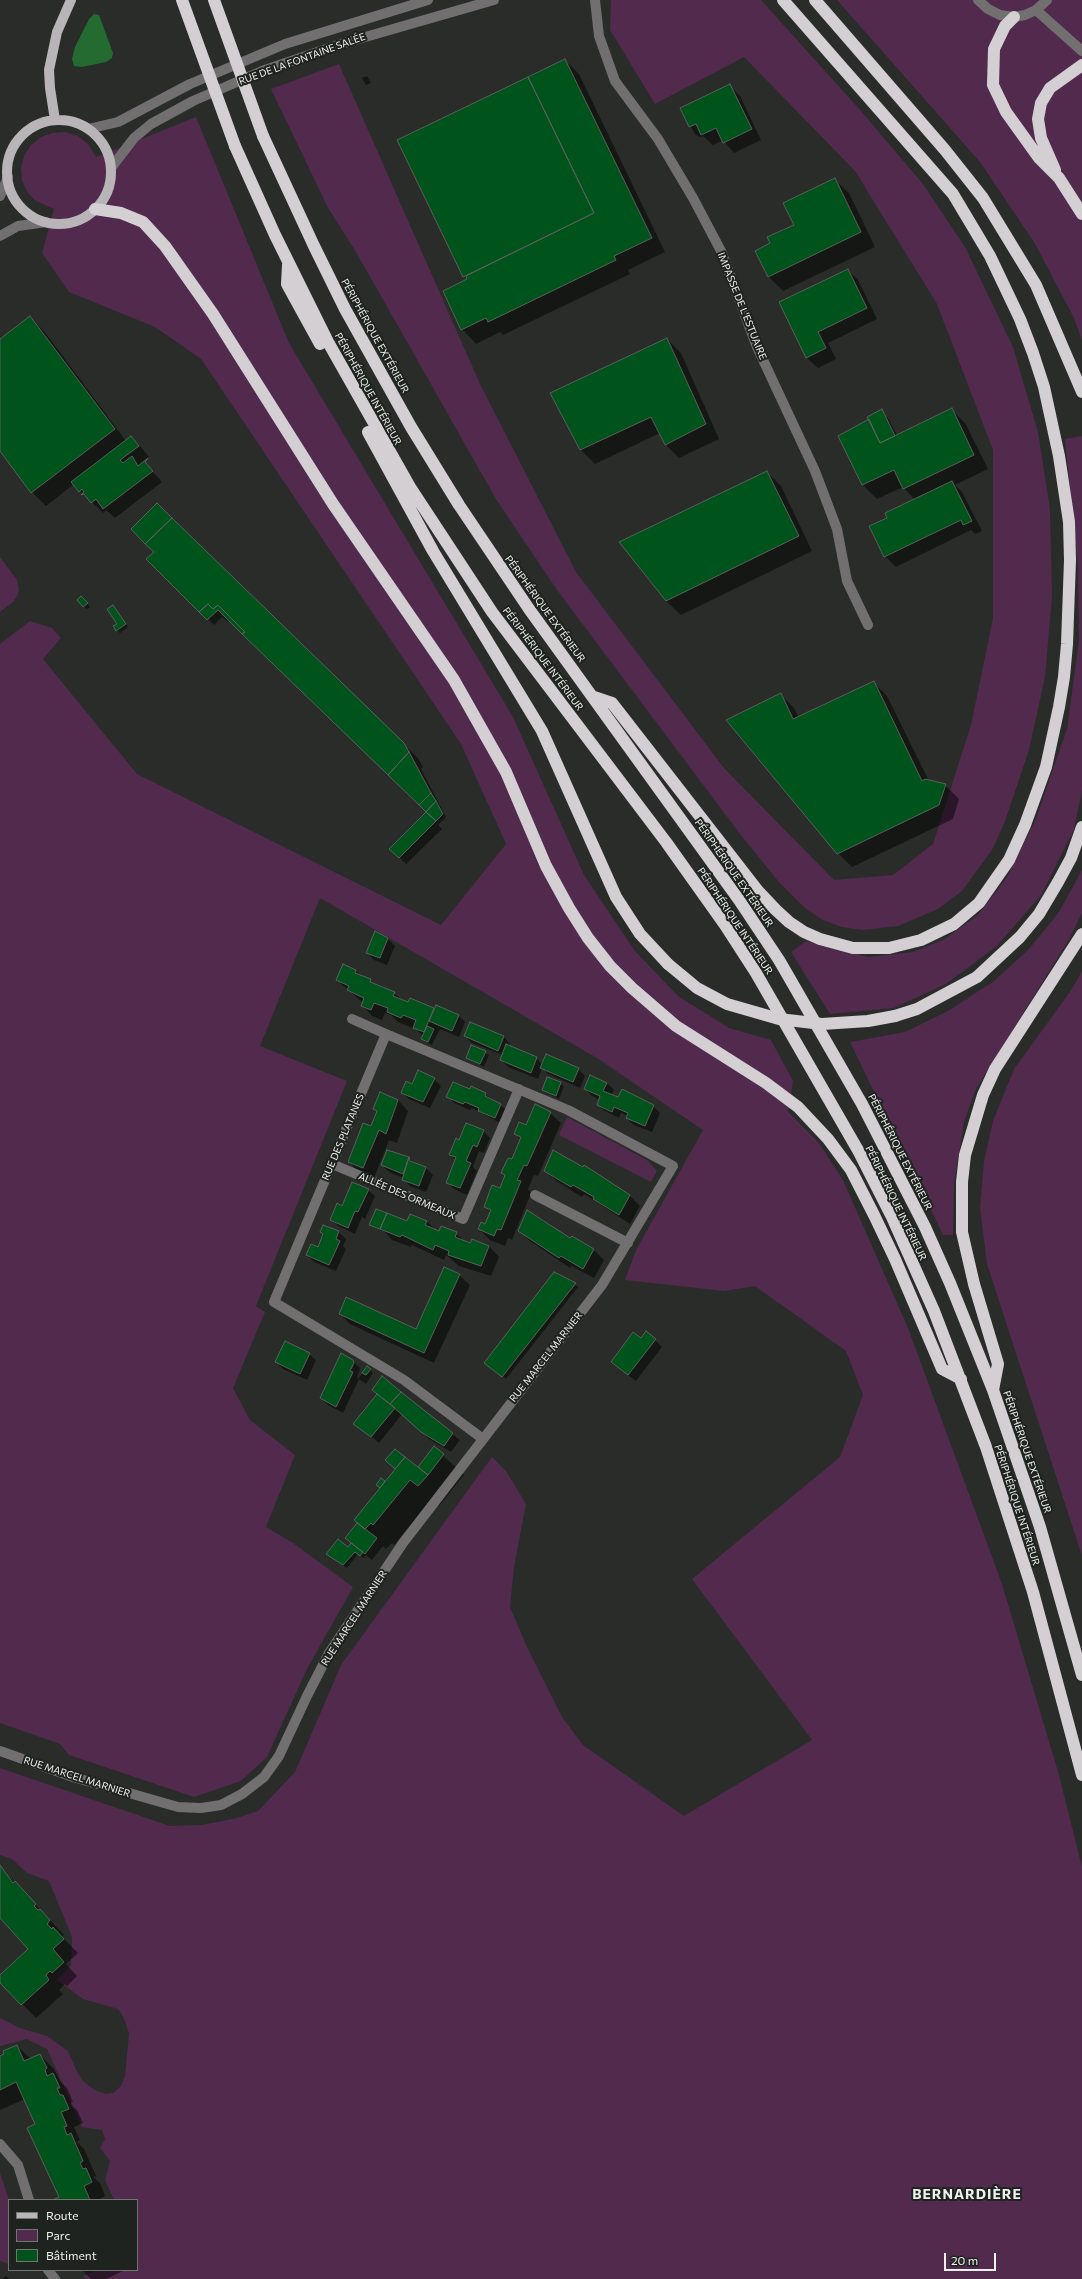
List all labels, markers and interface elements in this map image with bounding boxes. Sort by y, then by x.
street label: RUE DE LA FONTAINE SALÉE [237,30,367,88]
street label: IMPASSE DE L'ESTUAIRE [715,250,769,362]
street label: PÉRIPHÉRIQUE EXTÉRIEUR [339,277,411,395]
street label: PÉRIPHÉRIQUE INTÉRIEUR [332,331,404,447]
street label: PÉRIPHÉRIQUE EXTÉRIEUR [502,553,588,665]
street label: PÉRIPHÉRIQUE INTÉRIEUR [500,605,586,713]
street label: PÉRIPHÉRIQUE EXTÉRIEUR [692,817,776,929]
street label: PÉRIPHÉRIQUE INTÉRIEUR [695,865,775,977]
street label: RUE DES PLATANES [319,1092,367,1182]
street label: PÉRIPHÉRIQUE EXTÉRIEUR [865,1092,935,1212]
street label: PÉRIPHÉRIQUE INTÉRIEUR [863,1144,929,1262]
street label: ALLÉE DES ORMEAUX [357,1170,457,1222]
street label: RUE MARCEL MARNIER [507,1309,585,1405]
street label: PÉRIPHÉRIQUE EXTÉRIEUR [1000,1389,1054,1515]
street label: PÉRIPHÉRIQUE INTÉRIEUR [992,1443,1042,1567]
street label: RUE MARCEL MARNIER [319,1568,389,1668]
street label: RUE MARCEL MARNIER [22,1754,132,1800]
district label: BERNARDIÈRE [912,2186,1022,2202]
legend [8,2199,138,2271]
text: Route [46,2208,79,2222]
text: Parc [46,2228,70,2242]
scale bar [946,2245,998,2271]
text: Bâtiment [46,2248,97,2262]
text: 20 m [951,2253,978,2267]

